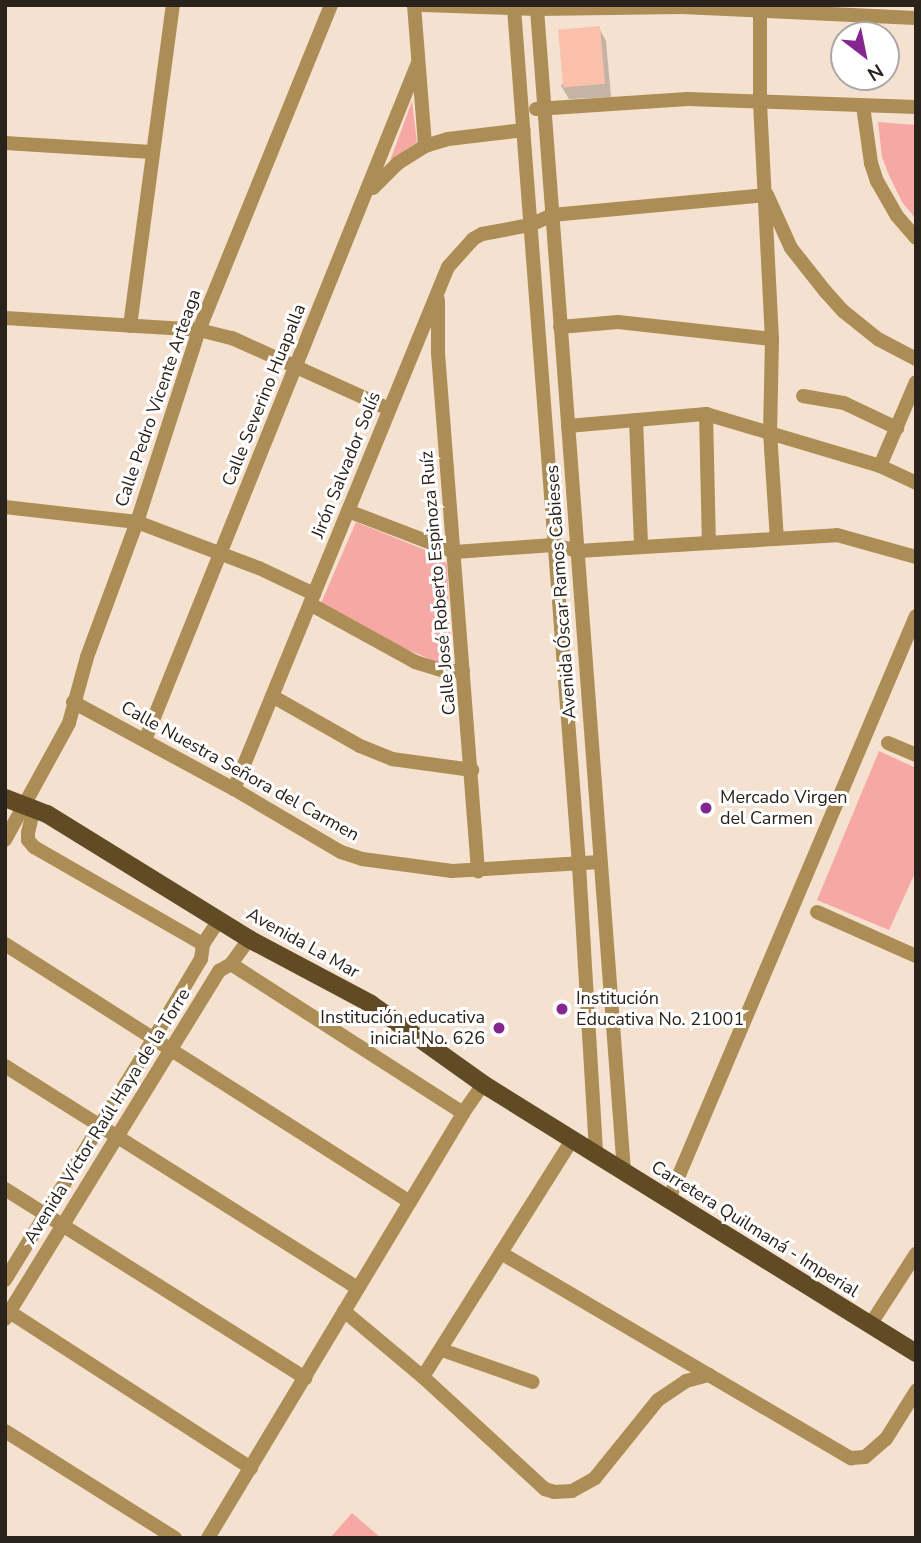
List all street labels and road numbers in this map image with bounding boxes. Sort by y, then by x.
street label: Calle Pedro Vicente Arteaga [111,286,205,510]
street label: Calle Severino Huapalla [218,301,310,489]
street label: Jirón Salvador Solís [307,388,385,542]
street label: Calle José Roberto Espinoza Ruíz [416,450,460,716]
street label: Avenida Óscar Ramos Cabieses [541,464,581,720]
street label: Calle Nuestra Señora del Carmen [117,696,363,846]
street label: Avenida La Mar [243,903,363,983]
street label: Avenida Víctor Raúl Haya de la Torre [19,985,195,1247]
street label: Carretera Quilmaná - Imperial [647,1156,863,1302]

